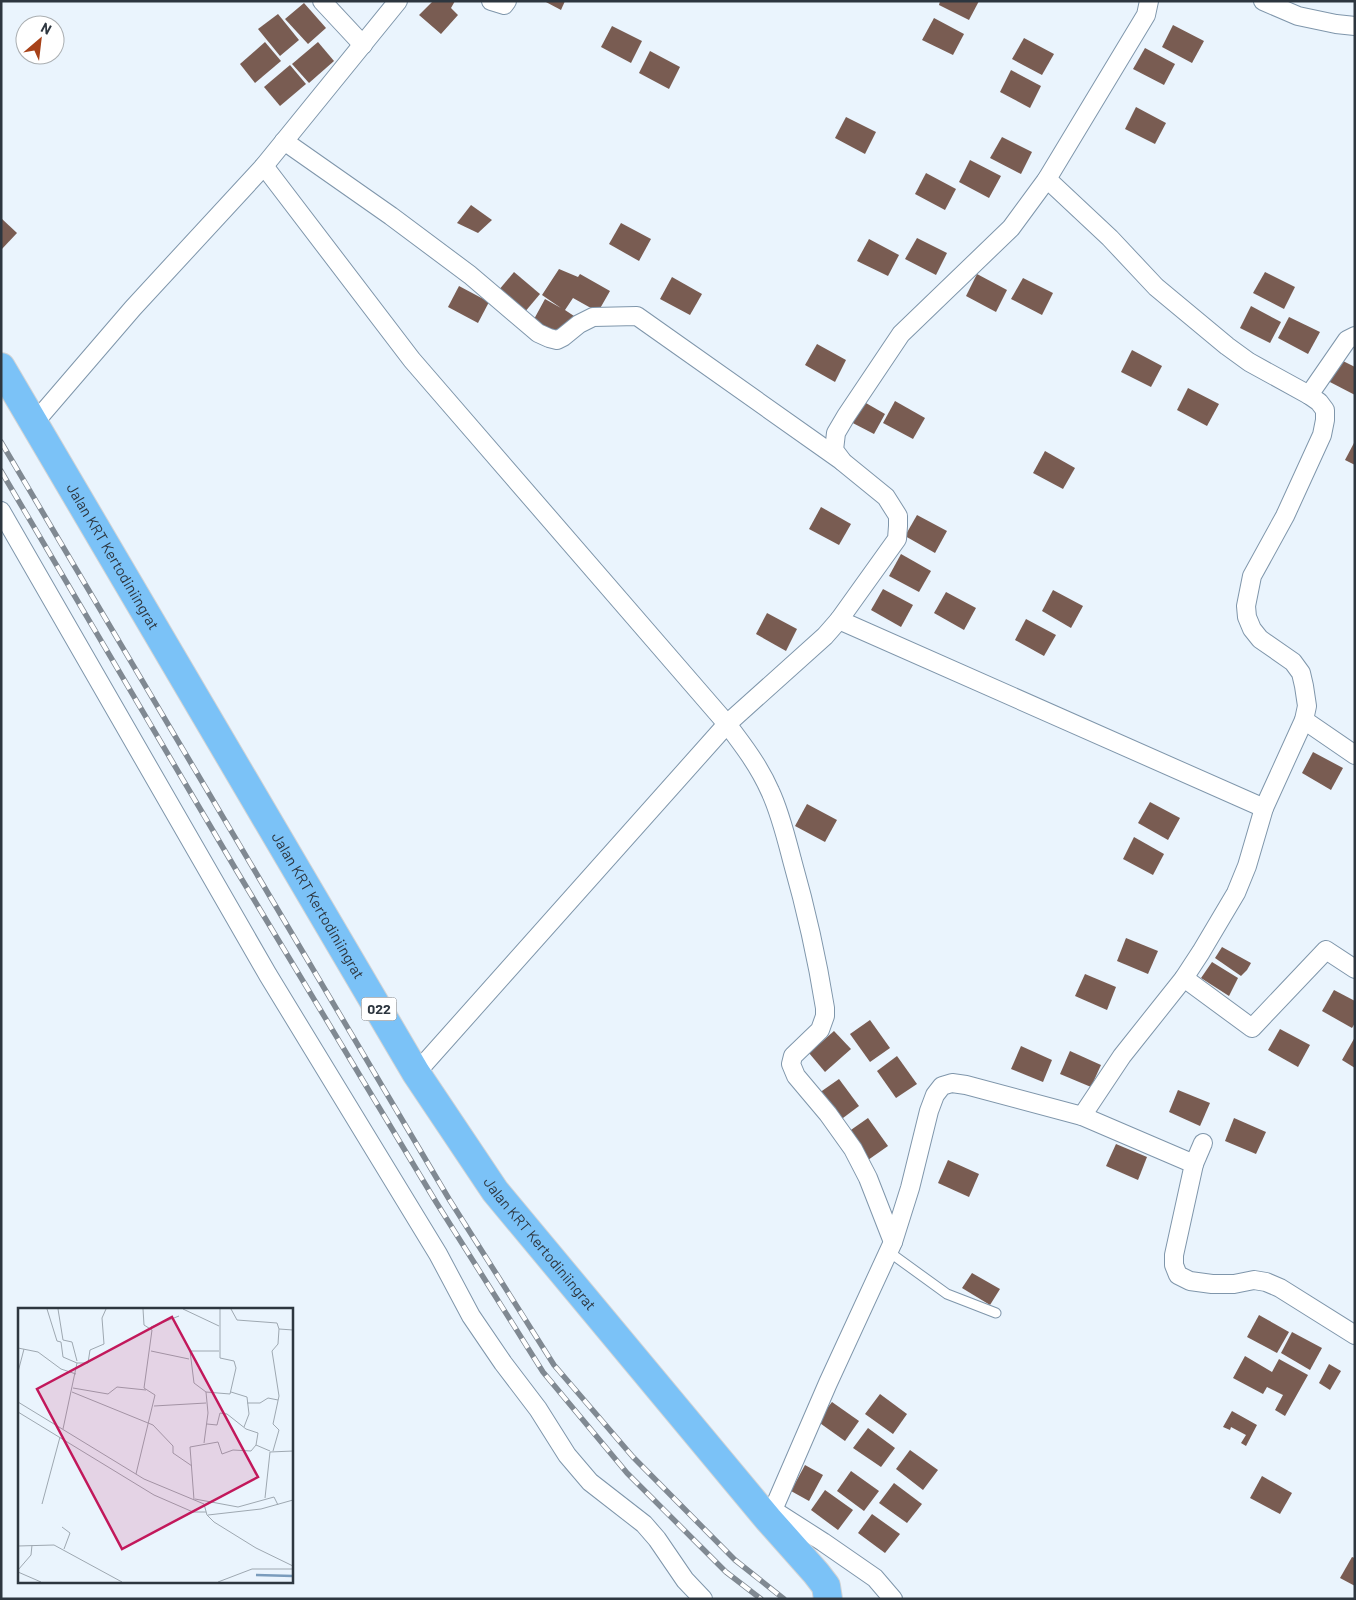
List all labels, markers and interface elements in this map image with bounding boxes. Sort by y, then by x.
north arrow [15,15,65,65]
text: N [38,18,54,38]
street label: Jalan KRT Kertodiniingrat [63,480,163,633]
street label: Jalan KRT Kertodiniingrat [269,829,369,982]
road number: 022 [362,998,396,1021]
street label: Jalan KRT Kertodiniingrat [480,1173,600,1313]
inset map [18,1308,292,1582]

